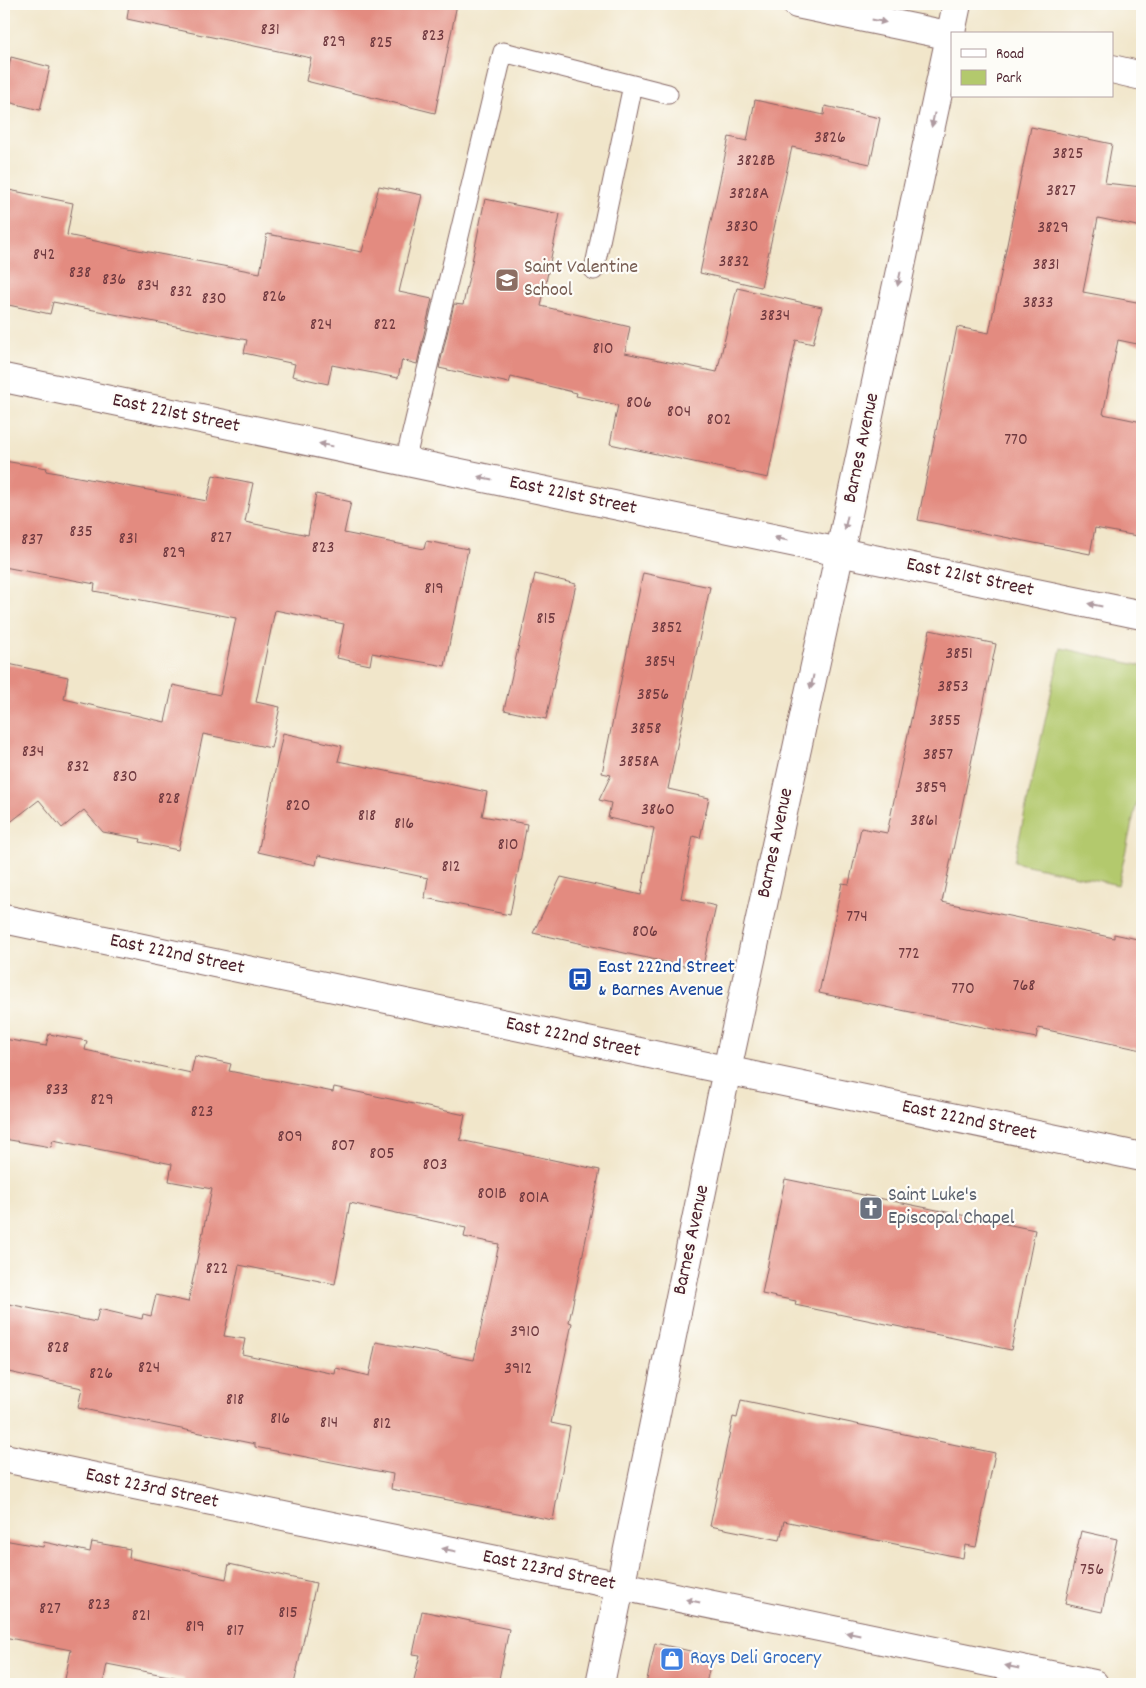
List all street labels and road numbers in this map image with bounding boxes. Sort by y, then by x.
street label: East 221st Street [110,387,242,441]
street label: Barnes Avenue [837,390,887,506]
street label: East 221st Street [507,469,639,523]
street label: East 221st Street [904,551,1036,605]
street label: Barnes Avenue [751,785,801,901]
street label: East 222nd Street [107,927,247,983]
street label: East 222nd Street [503,1010,643,1066]
street label: East 222nd Street [899,1093,1039,1149]
street label: Barnes Avenue [667,1182,717,1298]
street label: East 223rd Street [83,1461,221,1517]
street label: East 223rd Street [480,1543,618,1599]

